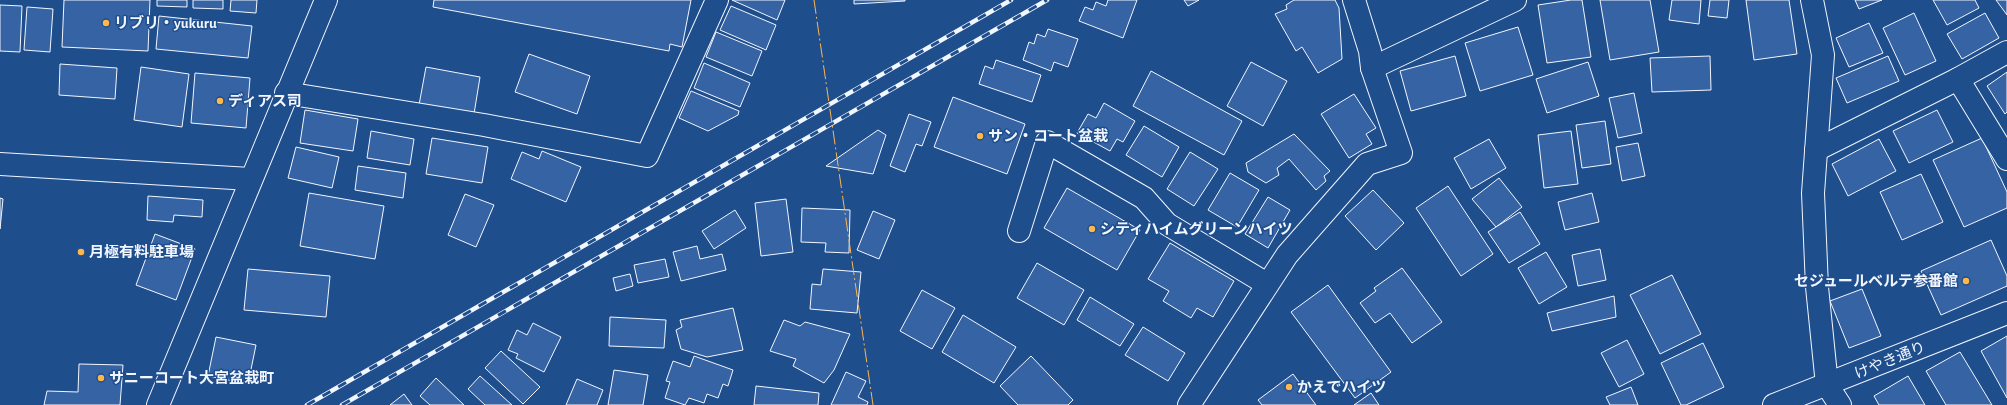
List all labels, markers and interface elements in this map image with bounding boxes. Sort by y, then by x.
place label: リブリ・yukuru [114,14,217,31]
marker: リブリ・yukuru [101,18,111,28]
place label: ディアス司 [228,93,302,109]
marker: ディアス司 [215,96,225,106]
place label: サン・コート盆栽 [988,128,1108,144]
marker: サン・コート盆栽 [975,131,985,141]
place label: シティハイムグリーンハイツ [1100,221,1292,237]
marker: シティハイムグリーンハイツ [1087,224,1097,234]
place label: 月極有料駐車場 [89,243,194,260]
marker: 月極有料駐車場 [76,247,86,257]
place label: セジュールベルテ参番館 [1794,273,1958,289]
marker: セジュールベルテ参番館 [1961,276,1971,286]
street label: けやき通り [1852,339,1928,381]
place label: サニーコート大宮盆栽町 [109,370,274,386]
marker: サニーコート大宮盆栽町 [96,373,106,383]
place label: かえでハイツ [1297,379,1386,395]
marker: かえでハイツ [1284,382,1294,392]

